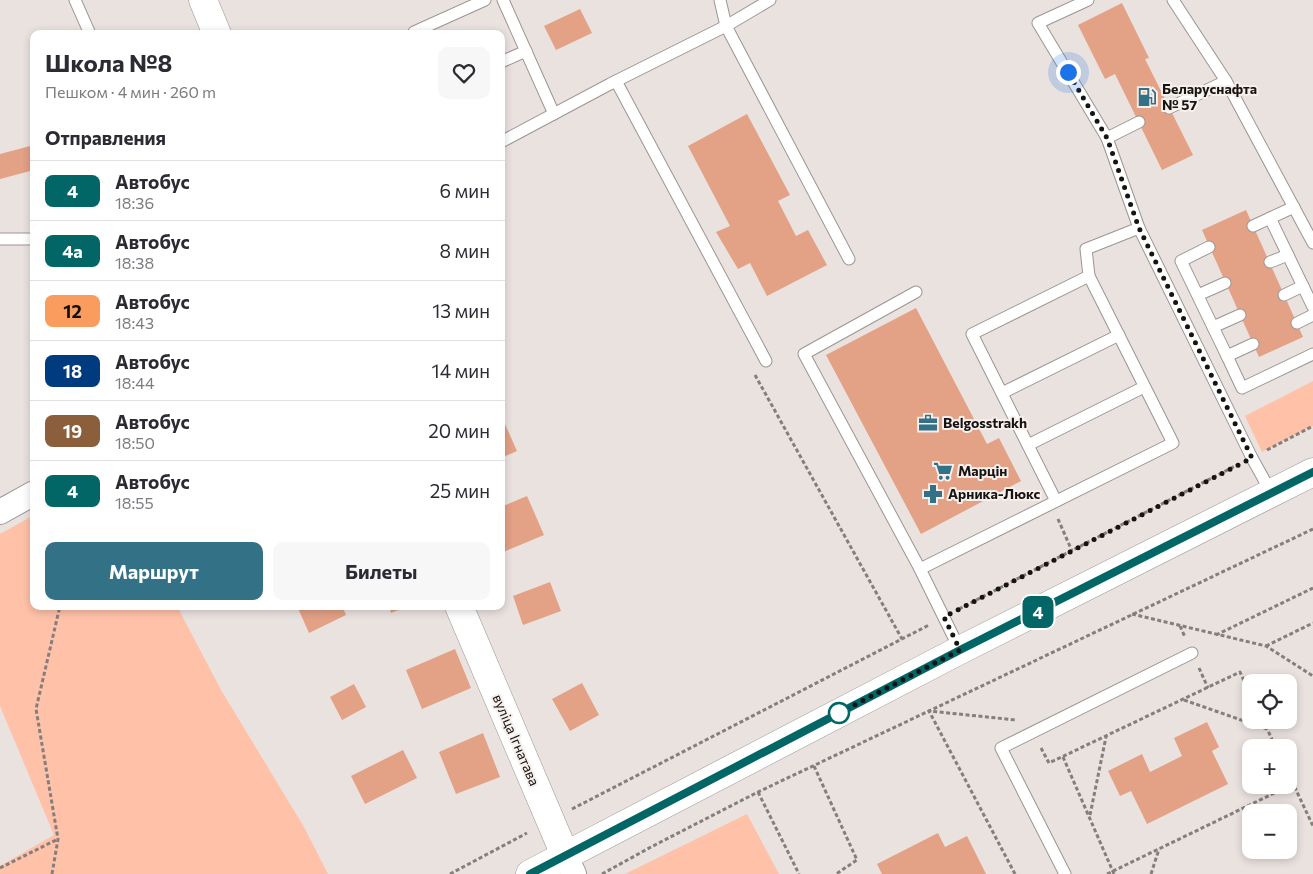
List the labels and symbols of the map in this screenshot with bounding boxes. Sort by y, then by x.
your location [1056,60,1081,85]
place label: Беларуснафта № 57 [1162,80,1257,113]
fuel station icon: Беларуснафта № 57 [1136,86,1158,108]
office icon: Belgosstrakh [917,412,939,434]
place label: Belgosstrakh [943,414,1027,431]
supermarket icon: Марцін [932,460,954,482]
place label: Марцін [958,462,1007,479]
pharmacy icon: Арника-Люкс [922,483,944,505]
place label: Арника-Люкс [948,485,1041,502]
line badge: 4 [1022,596,1054,628]
street label: вуліца Ігнатава [490,691,543,788]
unlabelled marker [828,702,850,724]

